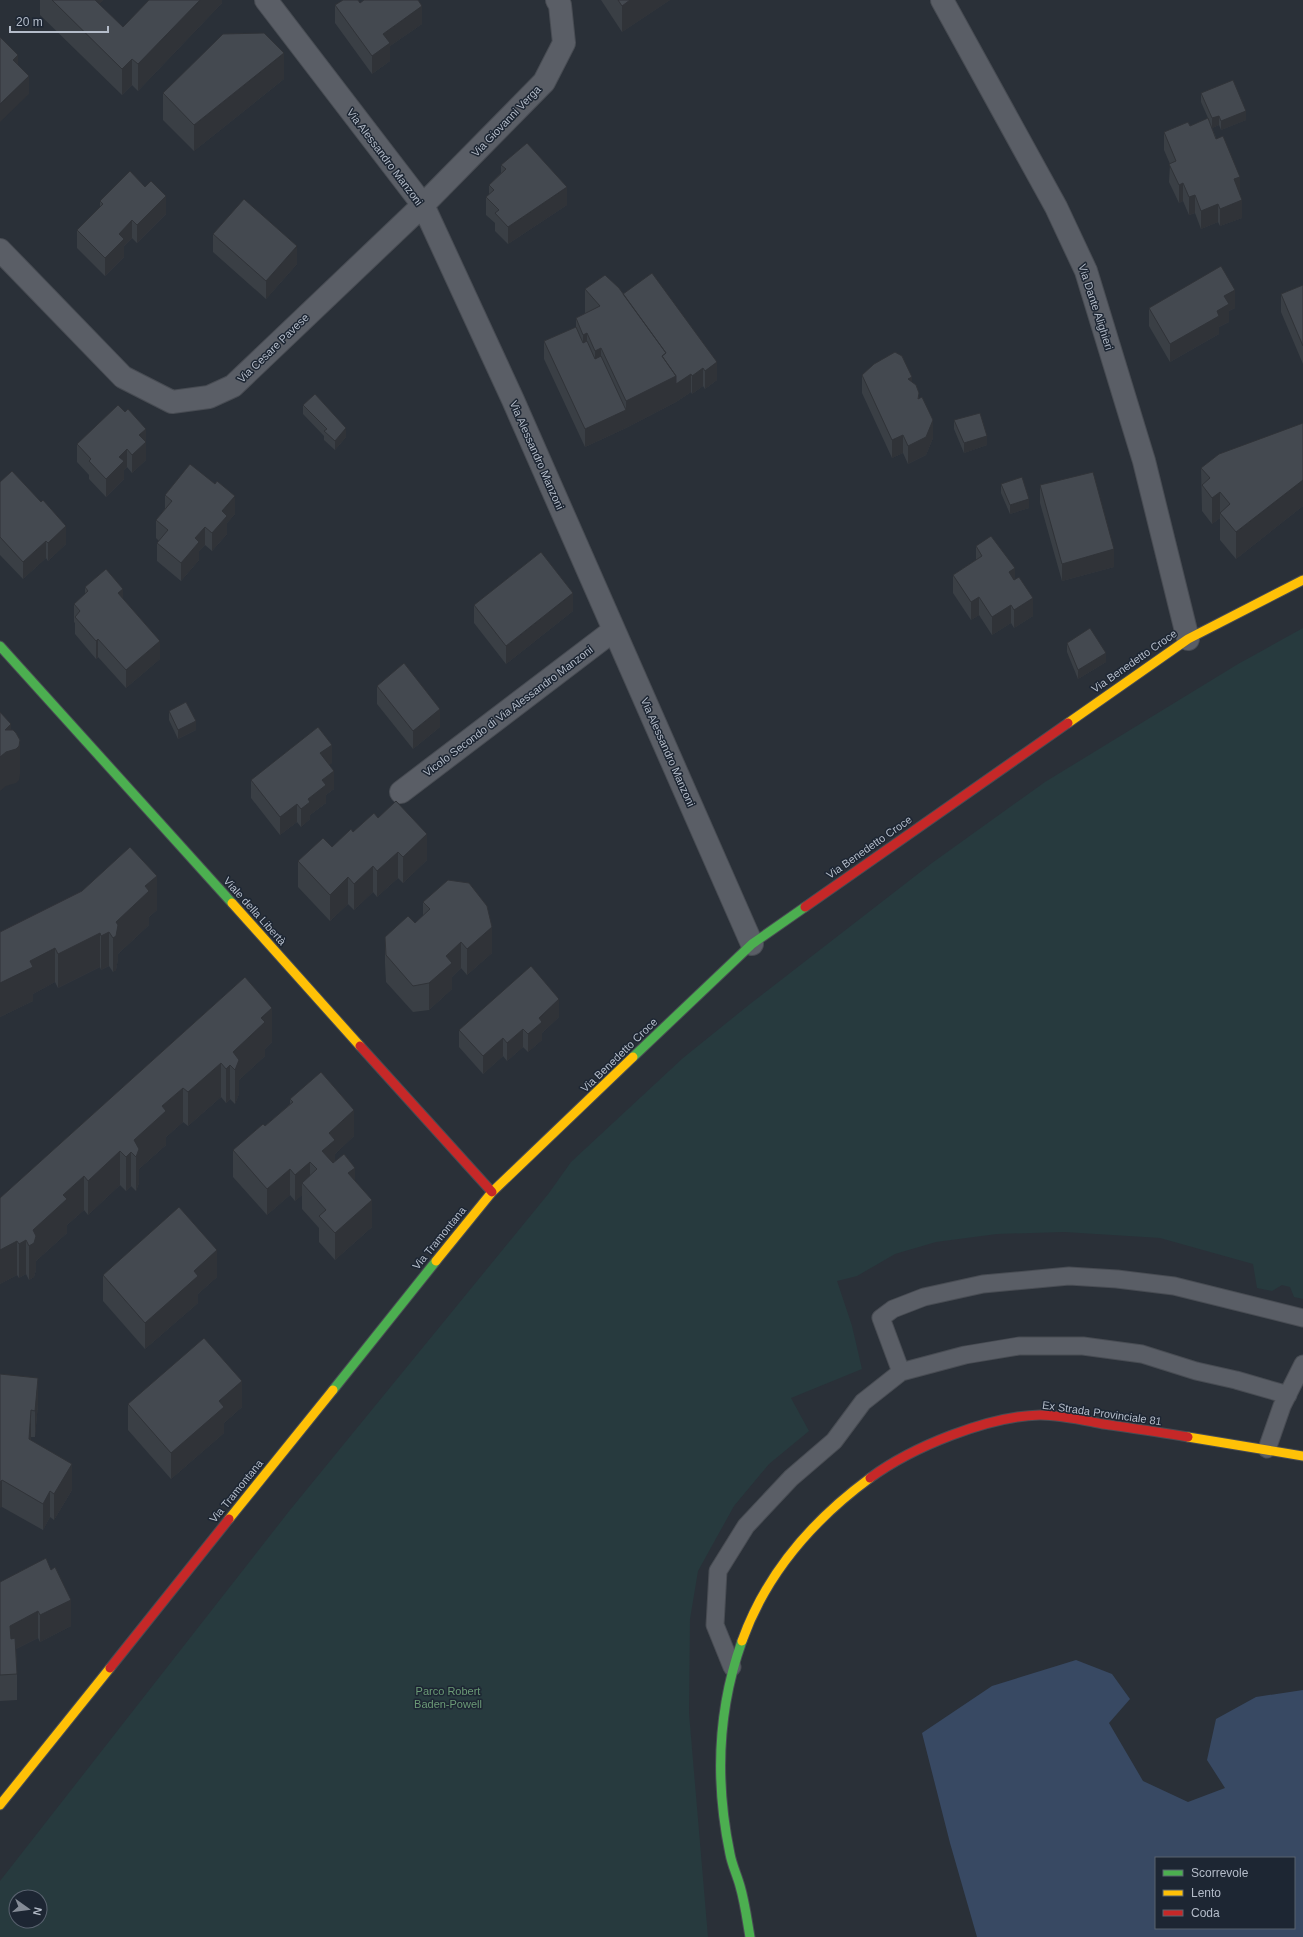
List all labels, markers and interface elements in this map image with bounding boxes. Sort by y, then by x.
scale bar [10,8,108,34]
text: 20 m [16,15,43,29]
street label: Via Giovanni Verga [469,82,544,159]
street label: Via Alessandro Manzoni [345,106,425,208]
street label: Via Dante Alighieri [1076,262,1116,352]
street label: Via Cesare Pavese [235,311,311,385]
street label: Via Alessandro Manzoni [508,399,566,511]
street label: Via Benedetto Croce [1089,627,1179,695]
street label: Vicolo Secondo di Via Alessandro Manzoni [421,643,595,779]
street label: Via Alessandro Manzoni [639,696,697,808]
street label: Via Benedetto Croce [824,813,914,881]
street label: Viale della Libertà [221,875,289,948]
street label: Via Benedetto Croce [578,1015,660,1095]
street label: Via Tramontana [410,1203,469,1272]
street label: Ex Strada Provinciale 81 [1042,1399,1162,1427]
street label: Via Tramontana [207,1456,266,1525]
park label: Parco Robert Baden-Powell [414,1685,482,1710]
legend [1155,1857,1295,1929]
text: Scorrevole [1191,1866,1249,1880]
text: Lento [1191,1886,1221,1900]
north arrow [8,1889,48,1929]
text: N [31,1906,44,1917]
text: Coda [1191,1906,1220,1920]

